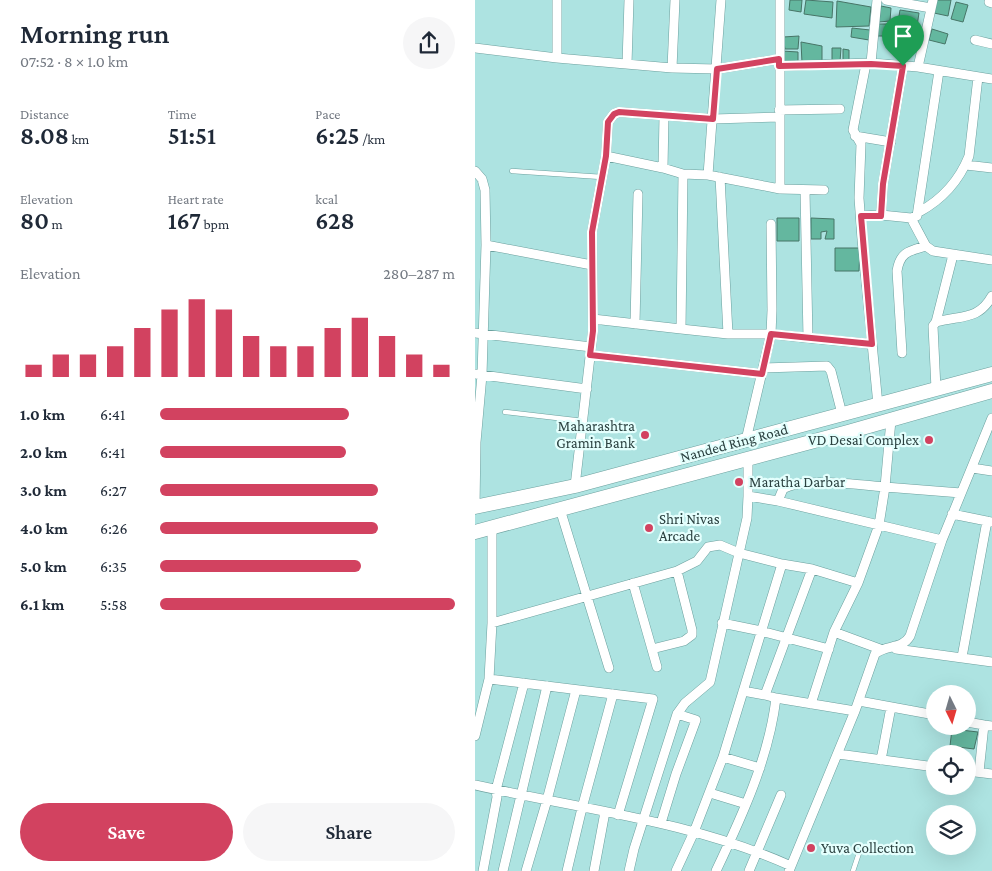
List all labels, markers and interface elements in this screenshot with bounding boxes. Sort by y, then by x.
pin [882,15,924,66]
button: share [403,17,455,69]
text: Morning run [20,18,169,49]
icon: arrive [889,22,917,50]
text: 07:52 · 8 × 1.0 km [20,53,128,70]
text: Distance [20,106,69,122]
text: Time [168,106,196,122]
text: Pace [315,106,341,122]
text: 8.08 [20,122,69,149]
text: 51:51 [168,122,216,149]
text: 6:25 [315,122,360,149]
text: km [69,131,89,147]
text: /km [360,131,385,147]
text: Elevation [20,191,73,207]
text: Heart rate [168,191,224,207]
text: kcal [315,191,338,207]
text: 80 [20,207,49,234]
text: 167 [168,207,201,234]
text: 628 [315,207,355,234]
text: m [49,216,63,232]
text: bpm [201,216,229,232]
text: Elevation [20,265,81,282]
text: 280–287 m [383,265,455,282]
text: 1.0 km [20,406,65,423]
text: 6:41 [100,406,125,423]
place label: Maharashtra Gramin Bank [556,418,636,451]
street label: Nanded Ring Road [678,421,790,466]
marker: Maharashtra Gramin Bank [639,429,651,441]
place label: VD Desai Complex [808,432,919,449]
marker: VD Desai Complex [923,434,935,446]
text: 2.0 km [20,444,67,461]
text: 6:41 [100,444,125,461]
place label: Maratha Darbar [749,474,846,490]
marker: Maratha Darbar [733,476,745,488]
text: 3.0 km [20,482,67,499]
text: 6:27 [100,482,127,499]
place label: Shri Nivas Arcade [659,511,720,544]
text: 4.0 km [20,520,68,537]
text: 6:26 [100,520,128,537]
marker: Shri Nivas Arcade [643,522,655,534]
text: 5.0 km [20,558,67,575]
text: 6:35 [100,558,127,575]
text: 6.1 km [20,596,64,613]
text: 5:58 [100,596,127,613]
north arrow [926,685,976,735]
map controls [926,685,976,855]
button: locate [926,745,976,795]
button: Save [20,803,233,861]
button: Share [243,803,455,861]
button: layers [926,805,976,855]
place label: Yuva Collection [821,840,914,856]
marker: Yuva Collection [805,842,817,854]

